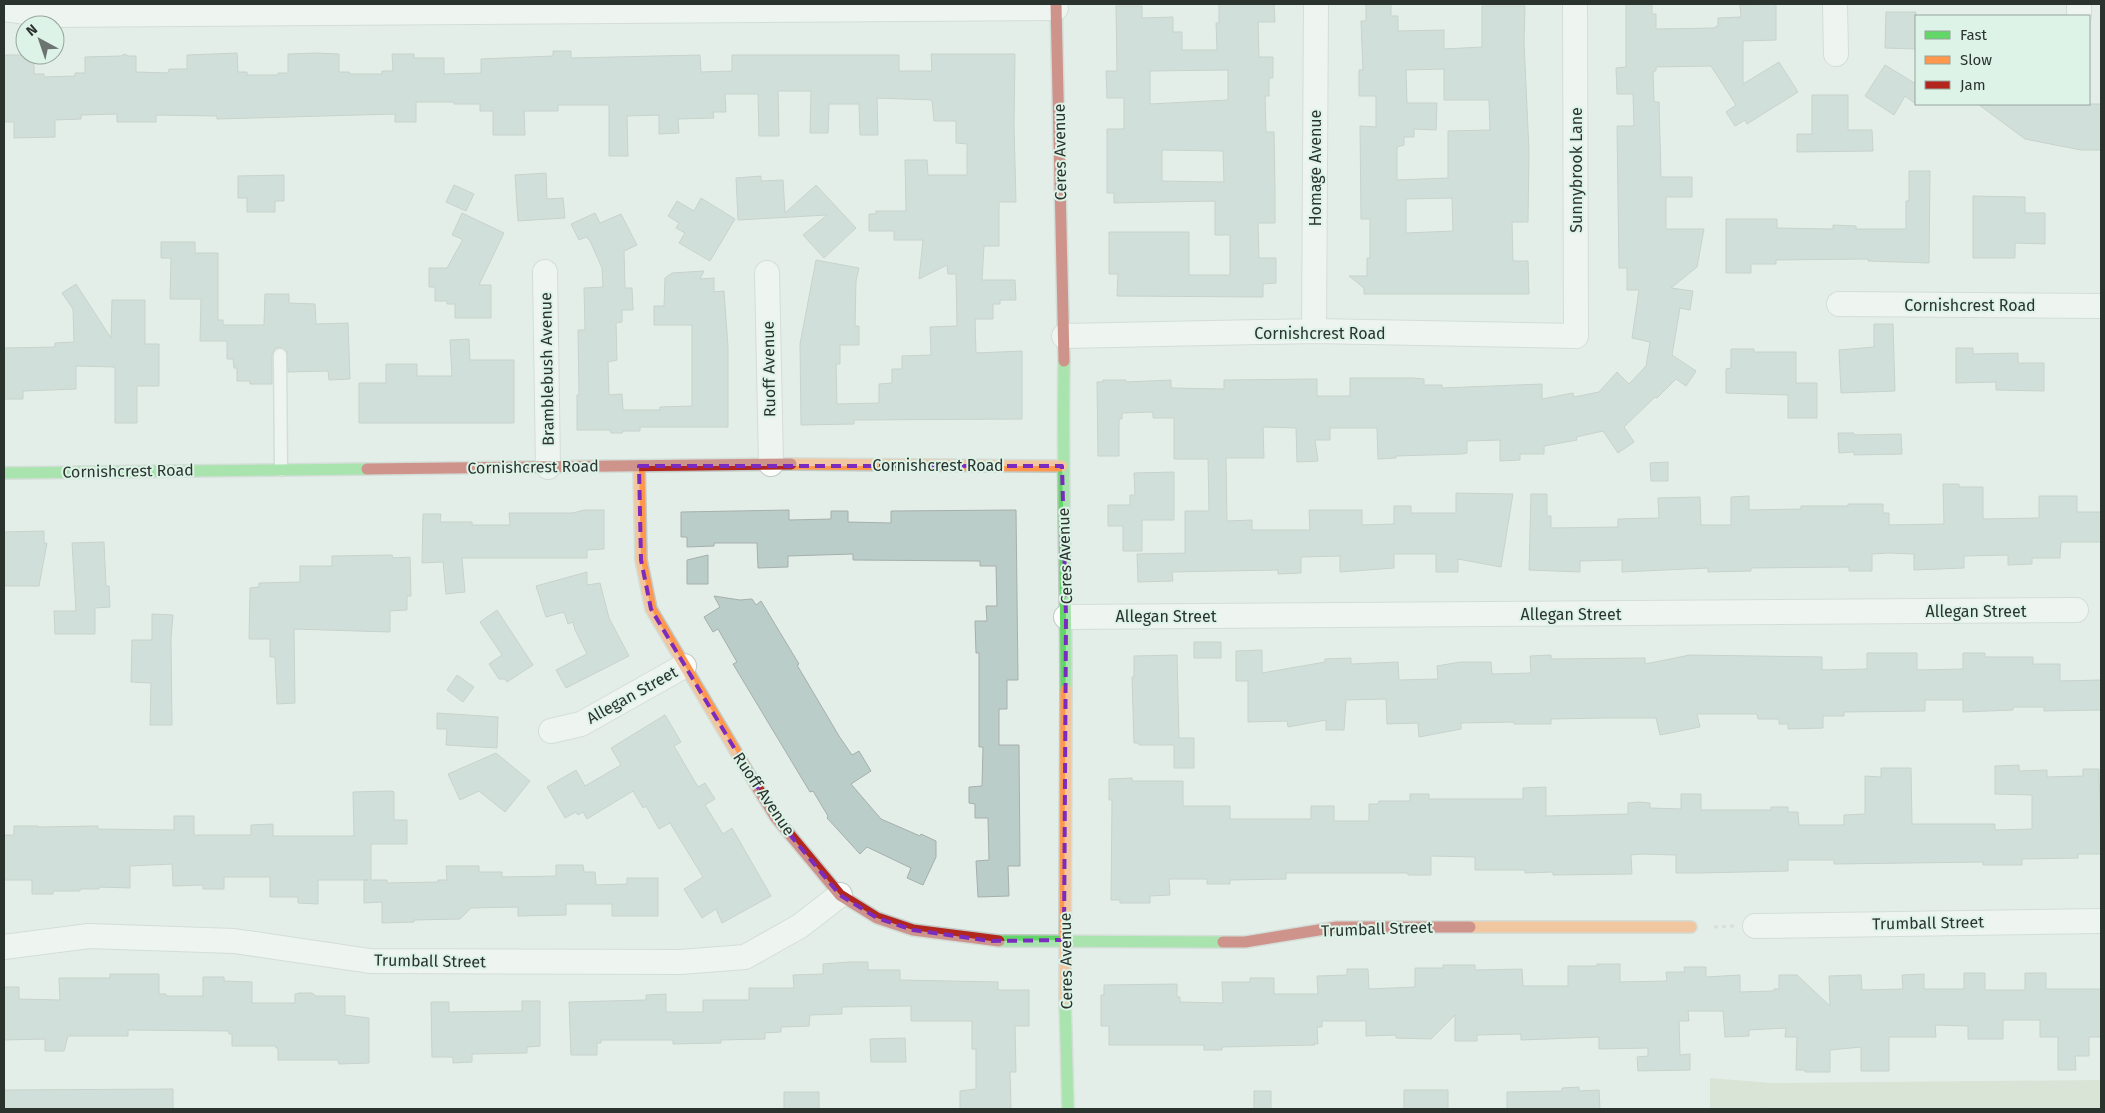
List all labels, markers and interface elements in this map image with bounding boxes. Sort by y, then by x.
north arrow [15,15,65,65]
legend [1915,15,2090,105]
text: N [23,21,41,40]
text: Fast [1960,26,1987,44]
text: Slow [1960,51,1992,69]
text: Jam [1960,76,1986,94]
street label: Ceres Avenue [1050,104,1070,200]
street label: Sunnybrook Lane [1567,107,1586,233]
street label: Homage Avenue [1306,110,1325,226]
street label: Bramblebush Avenue [536,292,558,446]
street label: Cornishcrest Road [1904,296,2036,315]
street label: Ruoff Avenue [759,321,779,417]
street label: Cornishcrest Road [1254,324,1386,343]
street label: Cornishcrest Road [467,456,599,478]
street label: Cornishcrest Road [872,456,1004,475]
street label: Cornishcrest Road [62,460,194,482]
street label: Ceres Avenue [1054,507,1076,605]
street label: Allegan Street [1926,602,2027,621]
street label: Allegan Street [1521,605,1622,624]
street label: Allegan Street [1116,607,1217,626]
street label: Allegan Street [583,662,681,728]
street label: Ruoff Avenue [729,749,799,839]
street label: Ceres Avenue [1056,913,1076,1009]
street label: Trumball Street [1872,913,1984,933]
street label: Trumball Street [1321,918,1433,940]
street label: Trumball Street [374,951,486,971]

